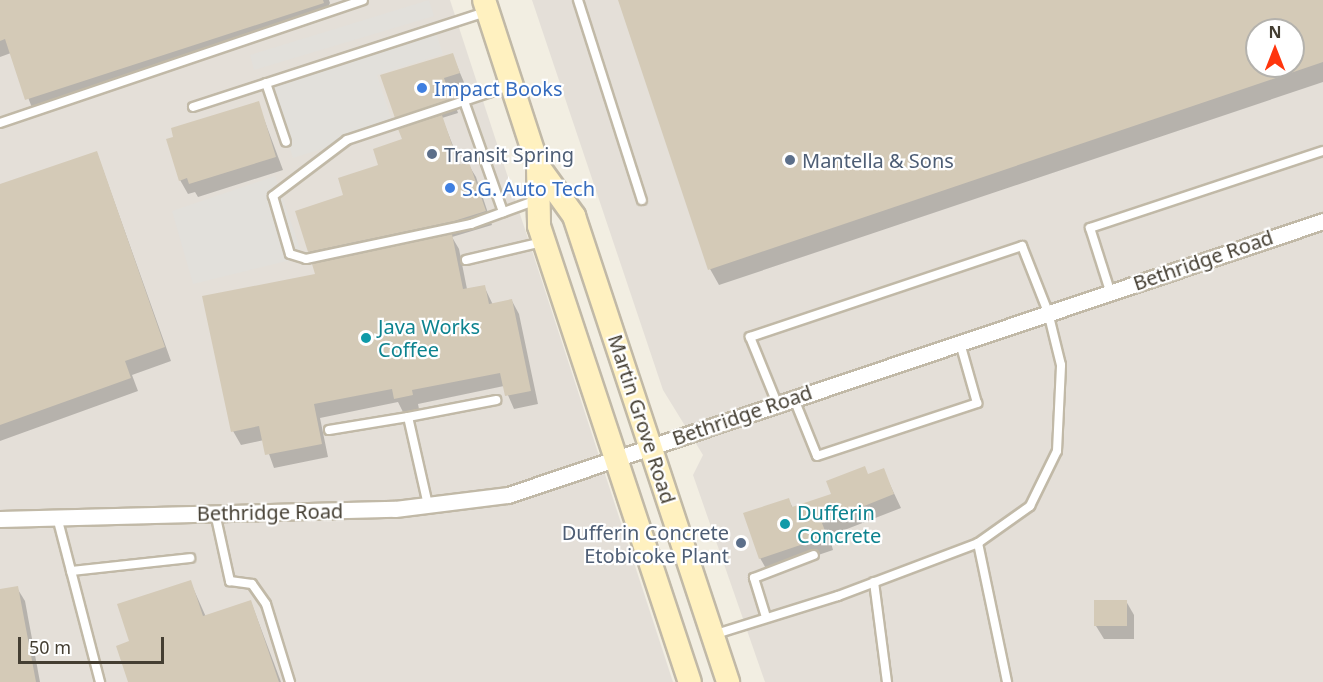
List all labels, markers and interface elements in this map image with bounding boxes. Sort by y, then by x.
north arrow [1245,18,1305,78]
text: N [1268,21,1282,43]
place label: Impact Books [434,76,562,100]
marker: Impact Books [415,81,429,95]
place label: Transit Spring [444,142,574,166]
marker: Transit Spring [425,147,439,161]
place label: Mantella & Sons [802,148,954,172]
marker: Mantella & Sons [783,153,797,167]
place label: S.G. Auto Tech [462,176,595,200]
marker: S.G. Auto Tech [443,181,457,195]
street label: Bethridge Road [1130,225,1276,295]
place label: Java Works Coffee [378,314,480,361]
marker: Java Works Coffee [359,331,373,345]
street label: Martin Grove Road [603,331,681,507]
street label: Bethridge Road [669,380,815,450]
street label: Bethridge Road [197,499,343,525]
place label: Dufferin Concrete [797,500,881,547]
marker: Dufferin Concrete [778,517,792,531]
place label: Dufferin Concrete Etobicoke Plant [562,520,729,567]
marker: Dufferin Concrete Etobicoke Plant [734,536,748,550]
scale bar [21,625,166,663]
text: 50 m [29,635,71,659]

